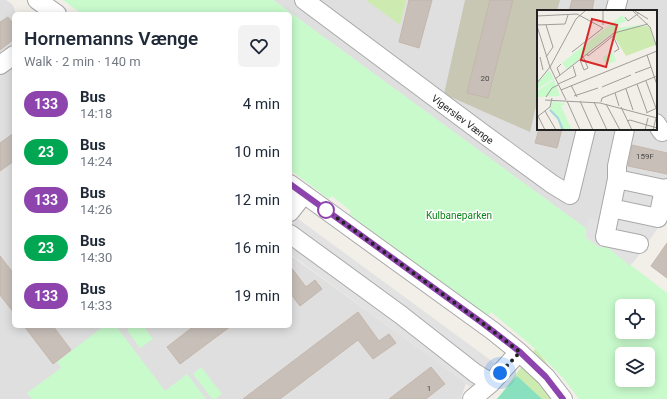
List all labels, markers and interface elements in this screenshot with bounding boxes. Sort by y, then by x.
inset map [537,10,657,130]
button: heart [238,25,280,67]
text: Hornemanns Vænge [24,27,198,50]
text: Walk · 2 min · 140 m [24,54,141,69]
house number: 20 [481,74,490,83]
text: Bus [80,88,106,106]
street label: Vigerslev Vænge [430,93,496,146]
text: 4 min [243,95,280,113]
text: 133 [34,96,58,112]
text: 14:18 [80,106,112,121]
text: Bus [80,136,106,154]
text: 10 min [234,143,280,161]
text: 23 [38,144,54,160]
house number: 159F [636,152,655,161]
text: 14:24 [80,154,112,169]
text: Bus [80,184,106,202]
text: 12 min [234,191,280,209]
text: 133 [34,192,58,208]
unlabelled marker [317,201,335,219]
text: 14:26 [80,202,112,217]
park label: Kulbaneparken [426,210,492,221]
text: Bus [80,232,106,250]
text: 16 min [234,239,280,257]
text: 23 [38,240,54,256]
text: 14:30 [80,250,112,265]
text: Bus [80,280,106,298]
text: 19 min [234,287,280,305]
text: 133 [34,288,58,304]
text: 14:33 [80,298,112,313]
map controls [615,299,655,387]
button: locate [615,299,655,339]
button: layers [615,347,655,387]
your location [490,363,510,383]
house number: 1 [427,384,431,393]

